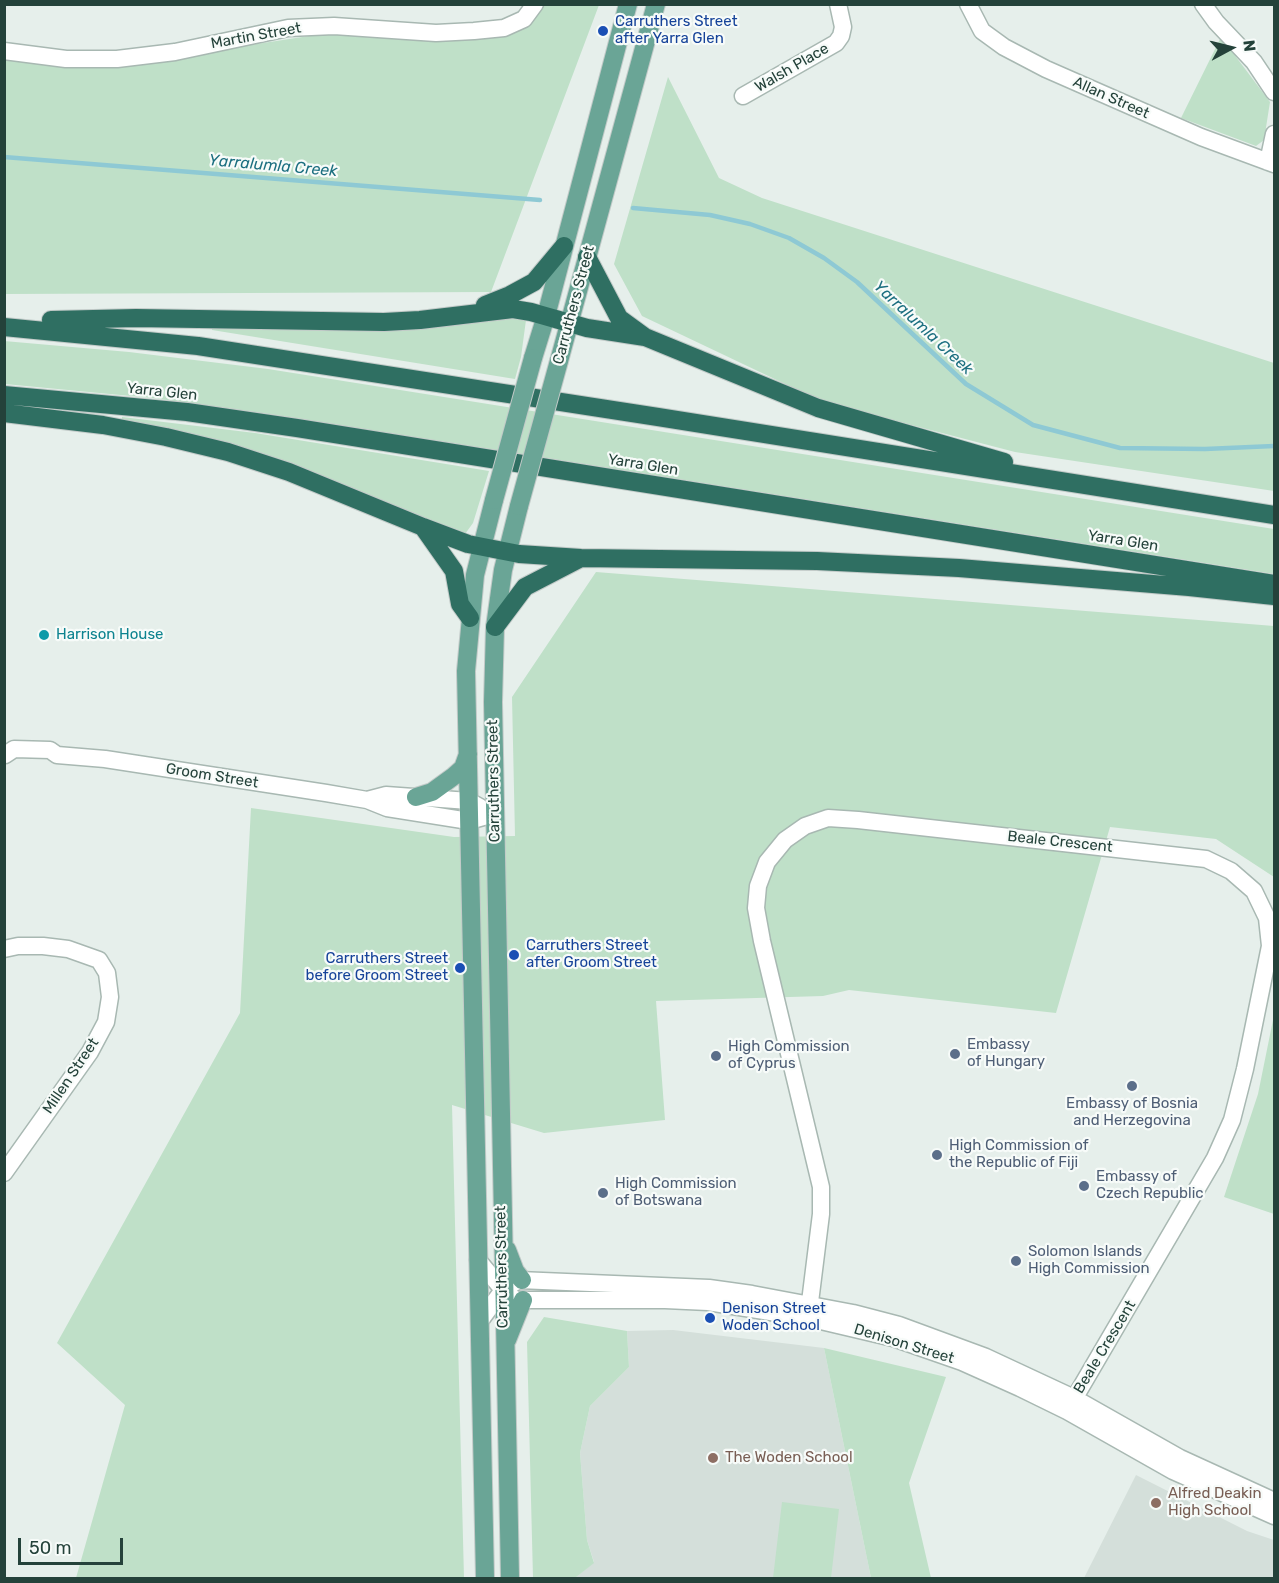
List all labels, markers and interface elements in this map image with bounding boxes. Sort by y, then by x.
place label: Carruthers Street after Yarra Glen [615,13,737,48]
north arrow [1201,18,1261,78]
street label: Martin Street [209,19,303,53]
marker: Carruthers Street after Yarra Glen [596,24,610,38]
text: N [1239,39,1259,53]
street label: Walsh Place [752,40,832,96]
street label: Allan Street [1070,73,1152,123]
water label: Yarralumla Creek [208,151,338,181]
street label: Carruthers Street [549,244,599,366]
water label: Yarralumla Creek [869,277,977,379]
street label: Yarra Glen [126,379,198,405]
street label: Yarra Glen [606,451,680,479]
street label: Yarra Glen [1086,527,1160,555]
place label: Harrison House [56,626,163,644]
marker: Harrison House [37,628,51,642]
street label: Carruthers Street [484,720,504,842]
street label: Groom Street [164,760,260,792]
street label: Beale Crescent [1007,828,1113,856]
place label: Carruthers Street after Groom Street [526,937,657,972]
marker: Carruthers Street after Groom Street [507,948,521,962]
place label: Carruthers Street before Groom Street [306,950,448,985]
marker: Carruthers Street before Groom Street [453,961,467,975]
street label: Millen Street [39,1035,103,1117]
place label: Embassy of Hungary [967,1036,1045,1071]
place label: High Commission of Cyprus [728,1038,850,1073]
marker: Embassy of Hungary [948,1047,962,1061]
marker: High Commission of Cyprus [709,1049,723,1063]
marker: Embassy of Bosnia and Herzegovina [1125,1079,1139,1093]
place label: Embassy of Bosnia and Herzegovina [1066,1095,1198,1130]
place label: High Commission of the Republic of Fiji [949,1137,1089,1172]
marker: High Commission of the Republic of Fiji [930,1148,944,1162]
place label: Embassy of Czech Republic [1096,1168,1204,1203]
place label: High Commission of Botswana [615,1175,737,1210]
marker: Embassy of Czech Republic [1077,1179,1091,1193]
marker: High Commission of Botswana [596,1186,610,1200]
street label: Carruthers Street [492,1206,512,1328]
place label: Solomon Islands High Commission [1028,1243,1150,1278]
marker: Solomon Islands High Commission [1009,1254,1023,1268]
street label: Beale Crescent [1070,1297,1140,1397]
place label: Denison Street Woden School [722,1300,826,1335]
marker: Denison Street Woden School [703,1311,717,1325]
street label: Denison Street [852,1320,956,1368]
place label: The Woden School [725,1449,853,1467]
marker: The Woden School [706,1451,720,1465]
place label: Alfred Deakin High School [1168,1485,1261,1520]
marker: Alfred Deakin High School [1149,1496,1163,1510]
scale bar [21,1526,126,1564]
text: 50 m [29,1537,72,1559]

